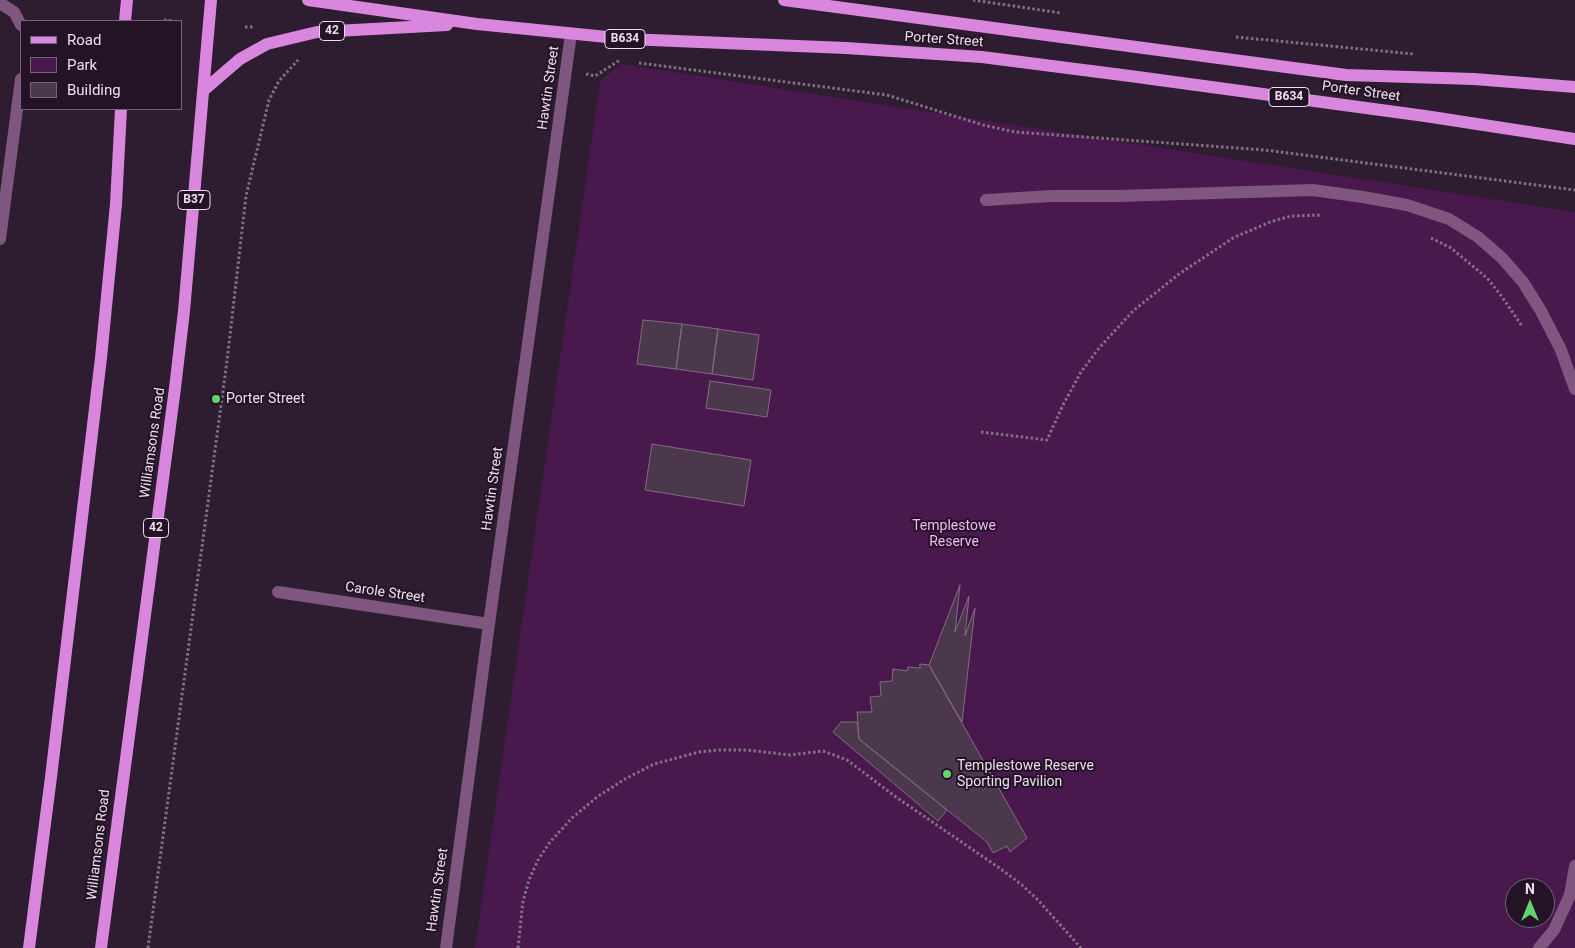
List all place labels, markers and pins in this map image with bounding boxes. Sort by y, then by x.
place label: Porter Street [226,391,305,407]
marker: Porter Street [210,393,222,405]
place label: Templestowe Reserve Sporting Pavilion [957,758,1094,790]
marker: Templestowe Reserve Sporting Pavilion [941,768,953,780]

